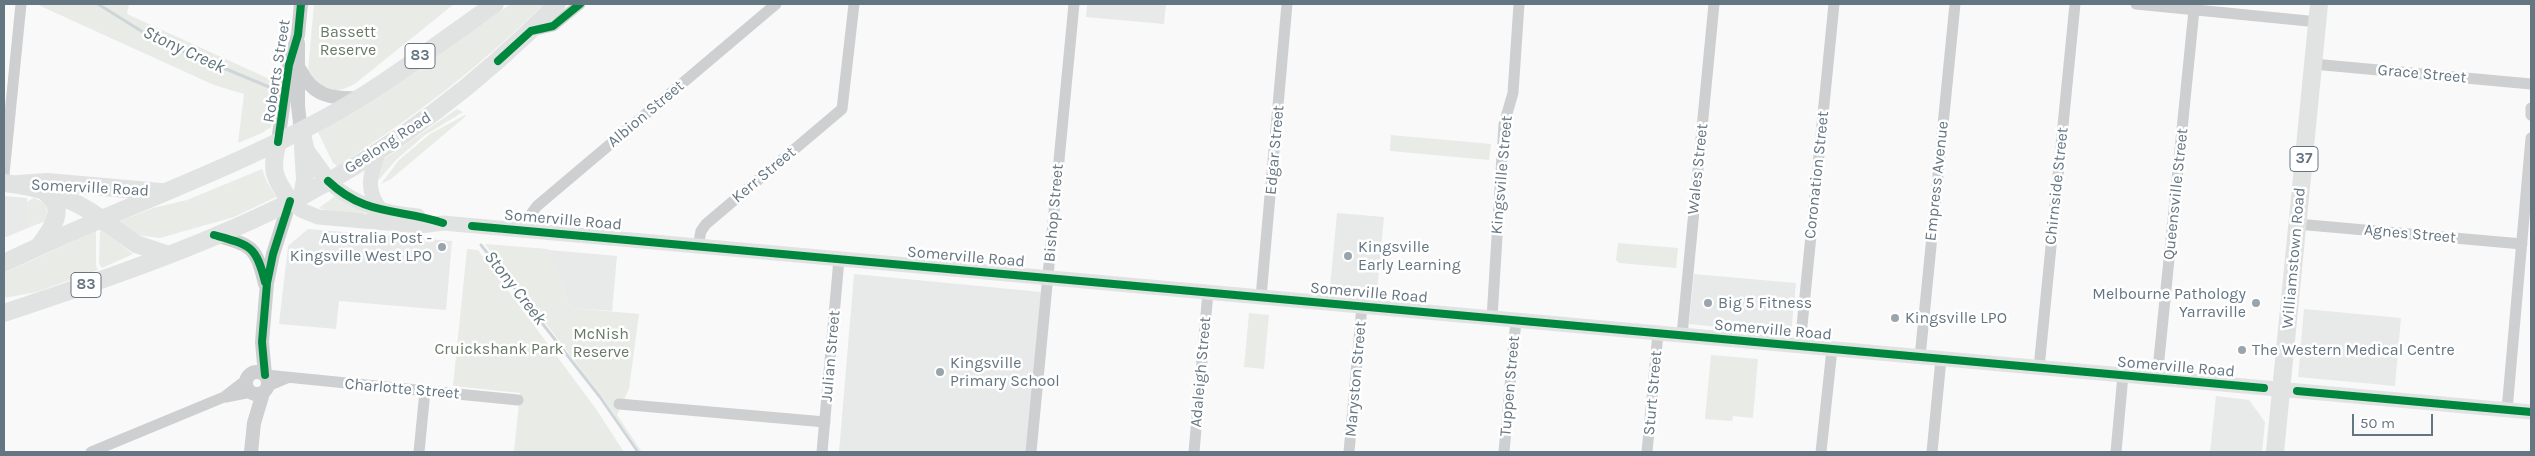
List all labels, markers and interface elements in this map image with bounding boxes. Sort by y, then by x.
street label: Roberts Street [259,18,295,124]
water label: Stony Creek [140,22,228,78]
park label: Bassett Reserve [320,22,376,60]
road number: 83 [405,44,435,68]
street label: Grace Street [2377,61,2467,87]
street label: Albion Street [604,76,688,152]
street label: Edgar Street [1262,104,1288,196]
street label: Geelong Road [341,108,435,178]
street label: Coronation Street [1801,110,1833,240]
street label: Kingsville Street [1487,115,1517,235]
street label: Empress Avenue [1921,120,1953,242]
street label: Wales Street [1684,123,1712,215]
street label: Chirnside Street [2041,126,2073,246]
street label: Queensville Street [2160,127,2192,261]
street label: Kerr Street [728,143,800,207]
road number: 37 [2290,146,2318,172]
street label: Bishop Street [1040,163,1068,263]
street label: Somerville Road [31,175,149,201]
street label: Williamstown Road [2278,187,2310,329]
street label: Somerville Road [503,205,623,235]
street label: Agnes Street [2363,220,2457,248]
place label: Australia Post - Kingsville West LPO [290,228,432,266]
place label: Kingsville Early Learning [1358,237,1461,275]
marker: Australia Post - Kingsville West LPO [436,241,448,253]
street label: Somerville Road [906,242,1026,272]
water label: Stony Creek [479,247,551,329]
marker: Kingsville Early Learning [1342,250,1354,262]
road number: 83 [71,272,101,298]
street label: Somerville Road [1309,278,1429,308]
place label: Melbourne Pathology Yarraville [2092,284,2246,322]
place label: Big 5 Fitness [1718,293,1812,313]
marker: Big 5 Fitness [1702,297,1714,309]
marker: Melbourne Pathology Yarraville [2250,297,2262,309]
place label: Kingsville LPO [1905,308,2007,328]
street label: Julian Street [817,310,845,402]
marker: Kingsville LPO [1889,312,1901,324]
street label: Somerville Road [1713,315,1833,345]
street label: Adaleigh Street [1187,316,1215,428]
street label: Maryston Street [1341,320,1371,438]
park label: McNish Reserve [573,324,629,362]
street label: Tuppen Street [1496,335,1524,437]
park label: Cruickshank Park [434,339,564,359]
place label: The Western Medical Centre [2252,340,2455,360]
marker: The Western Medical Centre [2236,344,2248,356]
street label: Sturt Street [1640,350,1666,436]
street label: Somerville Road [2116,352,2236,382]
place label: Kingsville Primary School [950,353,1060,391]
marker: Kingsville Primary School [934,366,946,378]
street label: Charlotte Street [344,374,460,404]
scale bar [2355,404,2436,436]
text: 50 m [2360,414,2395,432]

